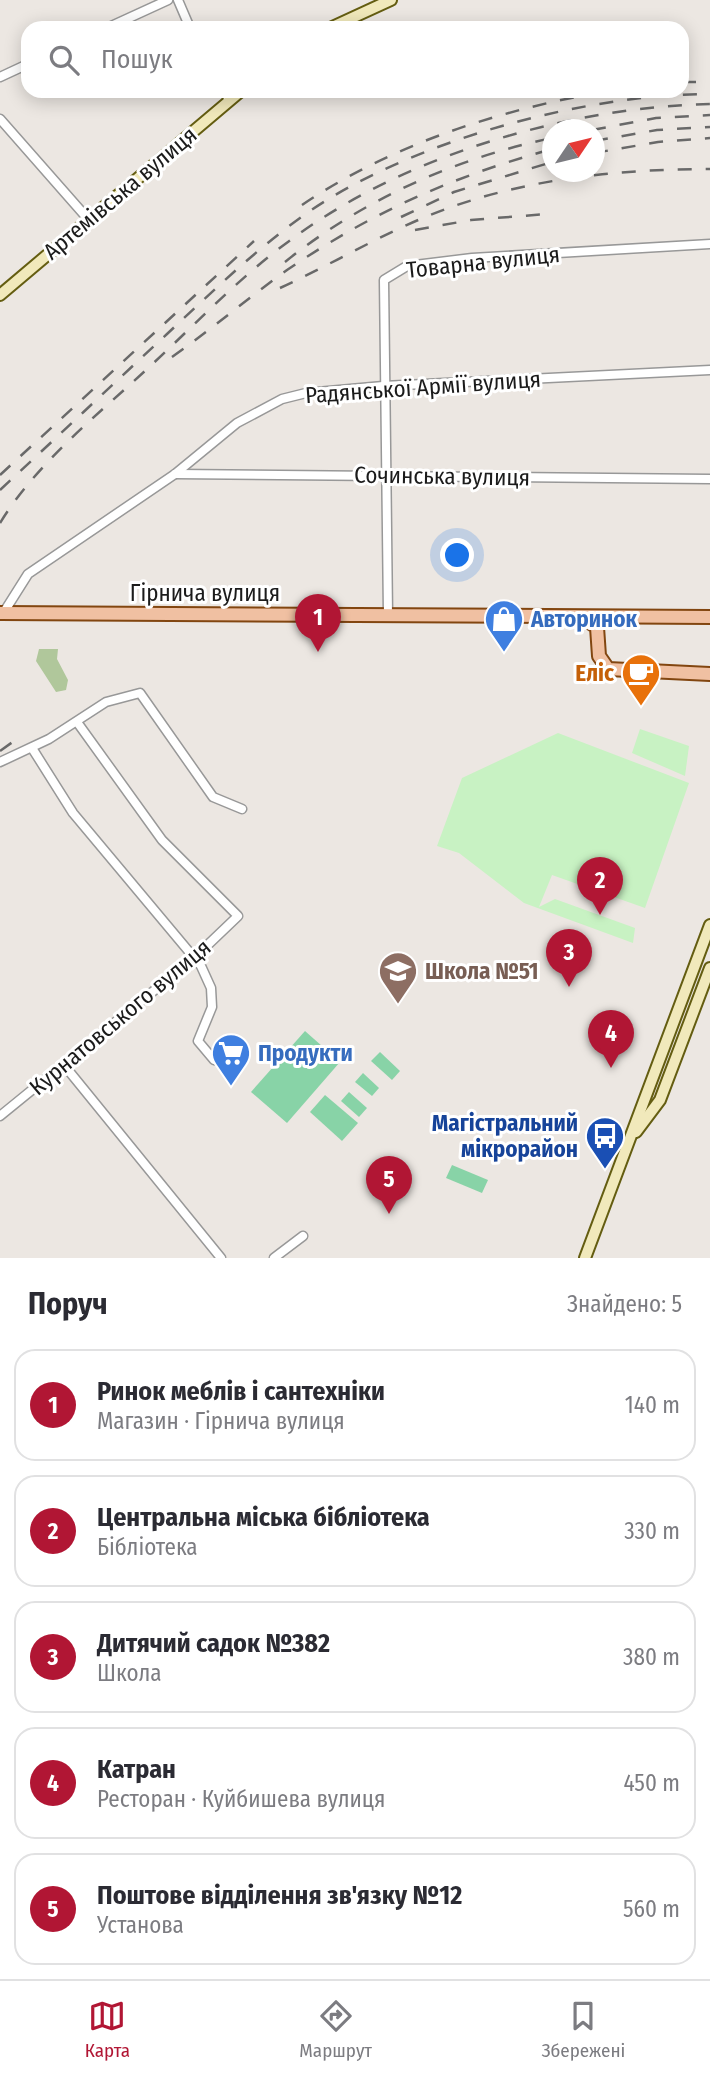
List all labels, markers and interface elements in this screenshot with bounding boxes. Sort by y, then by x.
search box [21,21,689,98]
icon: search [45,41,83,79]
text: Пошук [101,44,173,75]
north arrow [542,119,605,182]
street label: Артемівська вулиця [38,121,202,265]
street label: Товарна вулиця [405,240,561,284]
street label: Радянської Армії вулиця [304,365,542,409]
street label: Сочинська вулиця [354,460,530,492]
your location [440,538,474,572]
street label: Гірнича вулиця [130,579,280,607]
pin: 1 [295,594,341,652]
shop icon: Авторинок [483,598,525,653]
place label: Авторинок [530,605,638,633]
cafe icon: Еліс [620,652,662,707]
place label: Еліс [575,659,614,687]
pin: 2 [577,857,623,915]
pin: 3 [546,929,592,987]
street label: Курнатовського вулиця [24,933,216,1101]
school or university icon: Школа №51 [377,950,419,1005]
place label: Школа №51 [425,957,539,985]
pin: 4 [588,1010,634,1068]
supermarket icon: Продукти [210,1032,252,1087]
place label: Продукти [258,1039,353,1067]
place label: Магістральний мікрорайон [432,1109,578,1163]
bus stop icon: Магістральний мікрорайон [584,1115,626,1170]
pin: 5 [366,1156,412,1214]
text: Поруч [28,1286,107,1322]
text: Знайдено: 5 [567,1290,682,1318]
text: Ринок меблів і сантехніки [97,1376,385,1407]
text: 1 [48,1391,58,1419]
text: 140 m [625,1391,680,1419]
text: Магазин · Гірнича вулиця [97,1407,345,1435]
text: Центральна міська бібліотека [97,1502,430,1533]
text: 2 [48,1517,58,1545]
text: 330 m [624,1517,680,1545]
text: Бібліотека [97,1533,198,1561]
text: Дитячий садок №382 [97,1628,330,1659]
text: 3 [48,1643,58,1671]
text: 380 m [623,1643,680,1671]
text: Школа [97,1659,162,1687]
text: Катран [97,1754,176,1785]
text: 4 [47,1769,59,1797]
text: 450 m [623,1769,680,1797]
text: Ресторан · Куйбишева вулиця [97,1785,385,1813]
text: Поштове відділення зв'язку №12 [97,1880,462,1911]
text: 5 [47,1895,59,1923]
text: 560 m [623,1895,680,1923]
text: Установа [97,1911,184,1939]
tab: Карта [85,1997,130,2062]
tab: Маршрут [299,1997,372,2062]
tab: Збережені [541,1997,625,2062]

